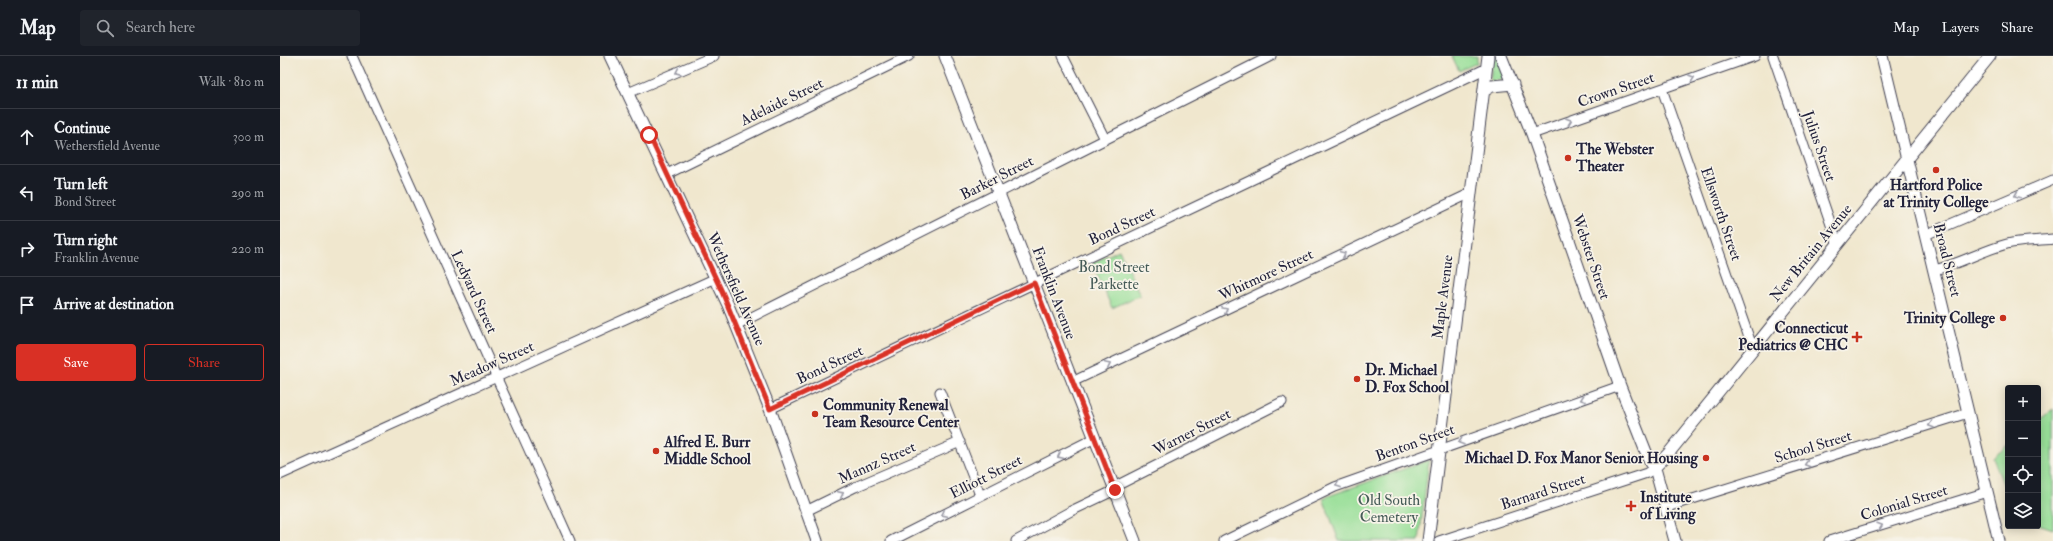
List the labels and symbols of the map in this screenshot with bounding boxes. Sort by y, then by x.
one-way arrow [674,67,681,75]
street label: Crown Street [1575,68,1657,112]
street label: Adelaide Street [736,74,827,131]
one-way arrow [1688,75,1695,83]
street label: Julius Street [1797,107,1840,184]
one-way arrow [1565,118,1572,126]
route start [640,126,658,144]
place label: The Webster Theater [1575,140,1654,176]
street label: Barker Street [957,151,1037,205]
marker: The Webster Theater [1563,153,1573,163]
street label: Ellsworth Street [1696,165,1746,263]
marker: Hartford Police at Trinity College [1931,165,1941,175]
place label: Hartford Police at Trinity College [1883,176,1989,213]
one-way arrow [2014,190,2022,198]
street label: New Britain Avenue [1766,200,1856,306]
street label: Bond Street [1086,202,1159,250]
street label: Webster Street [1567,211,1614,302]
street label: Broad Street [1929,221,1965,299]
street label: Wethersfield Avenue [702,228,770,349]
street label: Franklin Avenue [1028,244,1080,342]
street label: Whitmore Street [1215,245,1316,306]
street label: Ledyard Street [446,247,502,337]
one-way arrow [1338,251,1346,259]
street label: Maple Avenue [1428,254,1459,340]
park label: Bond Street Parkette [1078,258,1150,294]
one-way arrow [1221,307,1228,315]
place label: Trinity College [1903,309,1996,329]
marker: Trinity College [1998,313,2008,323]
place label: Connecticut Pediatrics @ CHC [1738,319,1848,355]
marker: Connecticut Pediatrics @ CHC [1851,331,1863,343]
street label: Meadow Street [447,337,537,391]
street label: Bond Street [794,341,867,389]
place label: Dr. Michael D. Fox School [1365,361,1449,397]
one-way arrow [1103,362,1111,370]
marker: Dr. Michael D. Fox School [1352,374,1362,384]
one-way arrow [1580,394,1587,403]
place label: Community Renewal Team Resource Center [822,396,960,432]
street label: Warner Street [1149,404,1234,460]
marker: Community Renewal Team Resource Center [810,409,820,419]
street label: Benton Street [1373,420,1457,466]
one-way arrow [1928,420,1935,429]
street label: School Street [1772,426,1854,468]
place label: Alfred E. Burr Middle School [663,433,751,469]
street label: Mannz Street [835,437,919,488]
one-way arrow [1457,437,1464,445]
marker: Alfred E. Burr Middle School [651,446,661,456]
place label: Michael D. Fox Manor Senior Housing [1464,449,1699,469]
street label: Elliott Street [947,451,1025,503]
one-way arrow [1056,451,1064,459]
marker: Michael D. Fox Manor Senior Housing [1701,453,1711,463]
one-way arrow [1804,459,1811,467]
street label: Barnard Street [1498,469,1588,515]
route end [1106,481,1124,499]
one-way arrow [1335,481,1342,489]
street label: Colonial Street [1858,481,1950,525]
place label: Institute of Living [1640,488,1696,525]
one-way arrow [837,491,845,499]
park label: Old South Cemetery [1358,491,1420,527]
marker: Institute of Living [1625,500,1637,512]
one-way arrow [940,509,948,517]
one-way arrow [1876,522,1883,530]

